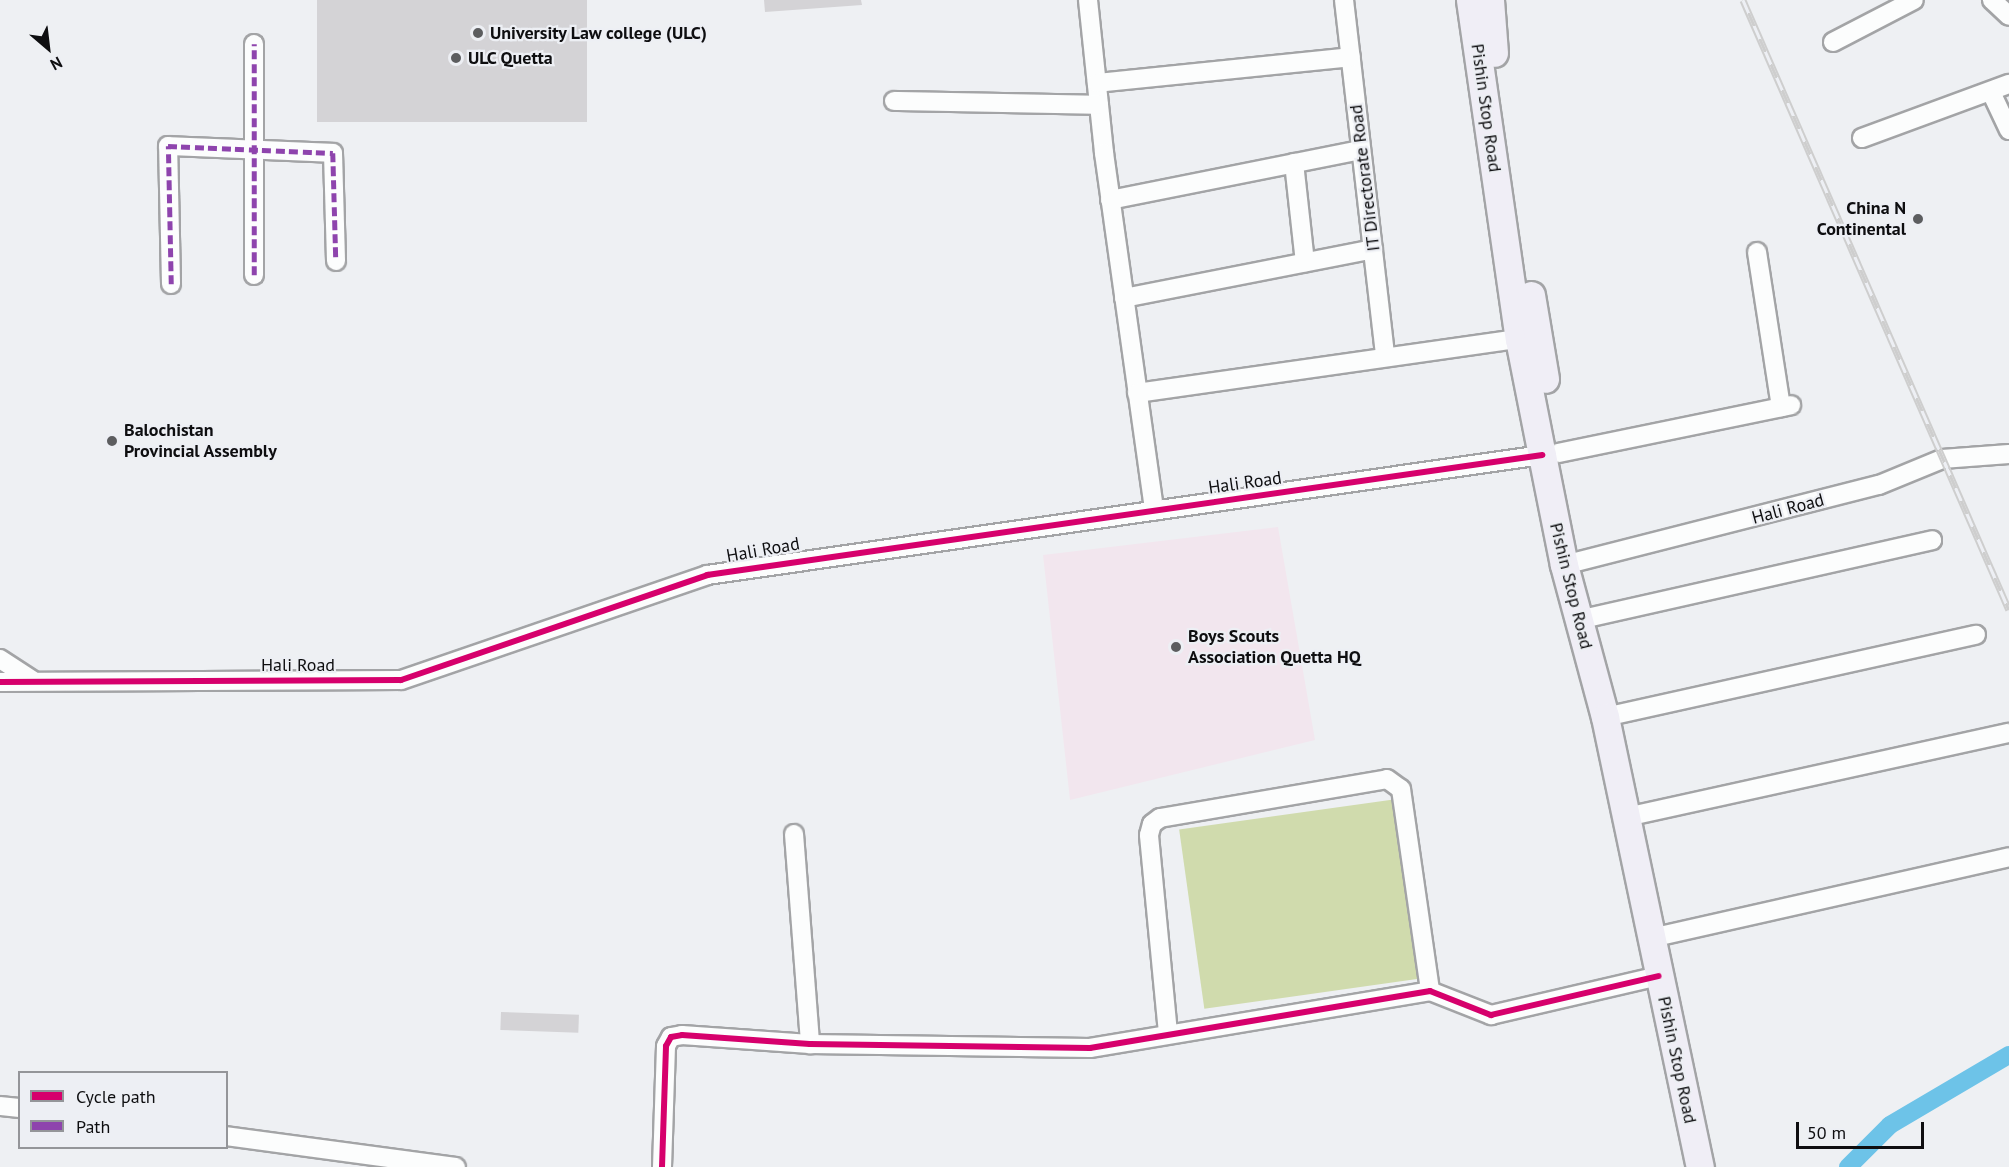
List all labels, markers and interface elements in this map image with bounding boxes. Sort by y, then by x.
north arrow [18,18,78,78]
place label: University Law college (ULC) [490,22,708,44]
marker: University Law college (ULC) [471,26,485,40]
street label: Pishin Stop Road [1466,42,1506,174]
place label: ULC Quetta [468,47,554,69]
marker: ULC Quetta [449,51,463,65]
text: N [47,53,66,75]
street label: IT Directorate Road [1345,103,1385,253]
place label: China N Continental [1817,198,1906,240]
marker: China N Continental [1911,212,1925,226]
place label: Balochistan Provincial Assembly [124,420,277,462]
marker: Balochistan Provincial Assembly [105,434,119,448]
street label: Hali Road [1207,467,1283,499]
street label: Hali Road [1749,489,1827,529]
street label: Pishin Stop Road [1545,521,1597,651]
street label: Hali Road [725,533,801,567]
place label: Boys Scouts Association Quetta HQ [1188,626,1361,668]
marker: Boys Scouts Association Quetta HQ [1169,640,1183,654]
street label: Hali Road [261,654,335,676]
street label: Pishin Stop Road [1653,994,1701,1126]
legend [18,1071,228,1149]
text: Cycle path [76,1085,156,1108]
scale bar [1799,1110,1926,1148]
text: Path [76,1115,110,1138]
text: 50 m [1807,1121,1846,1144]

